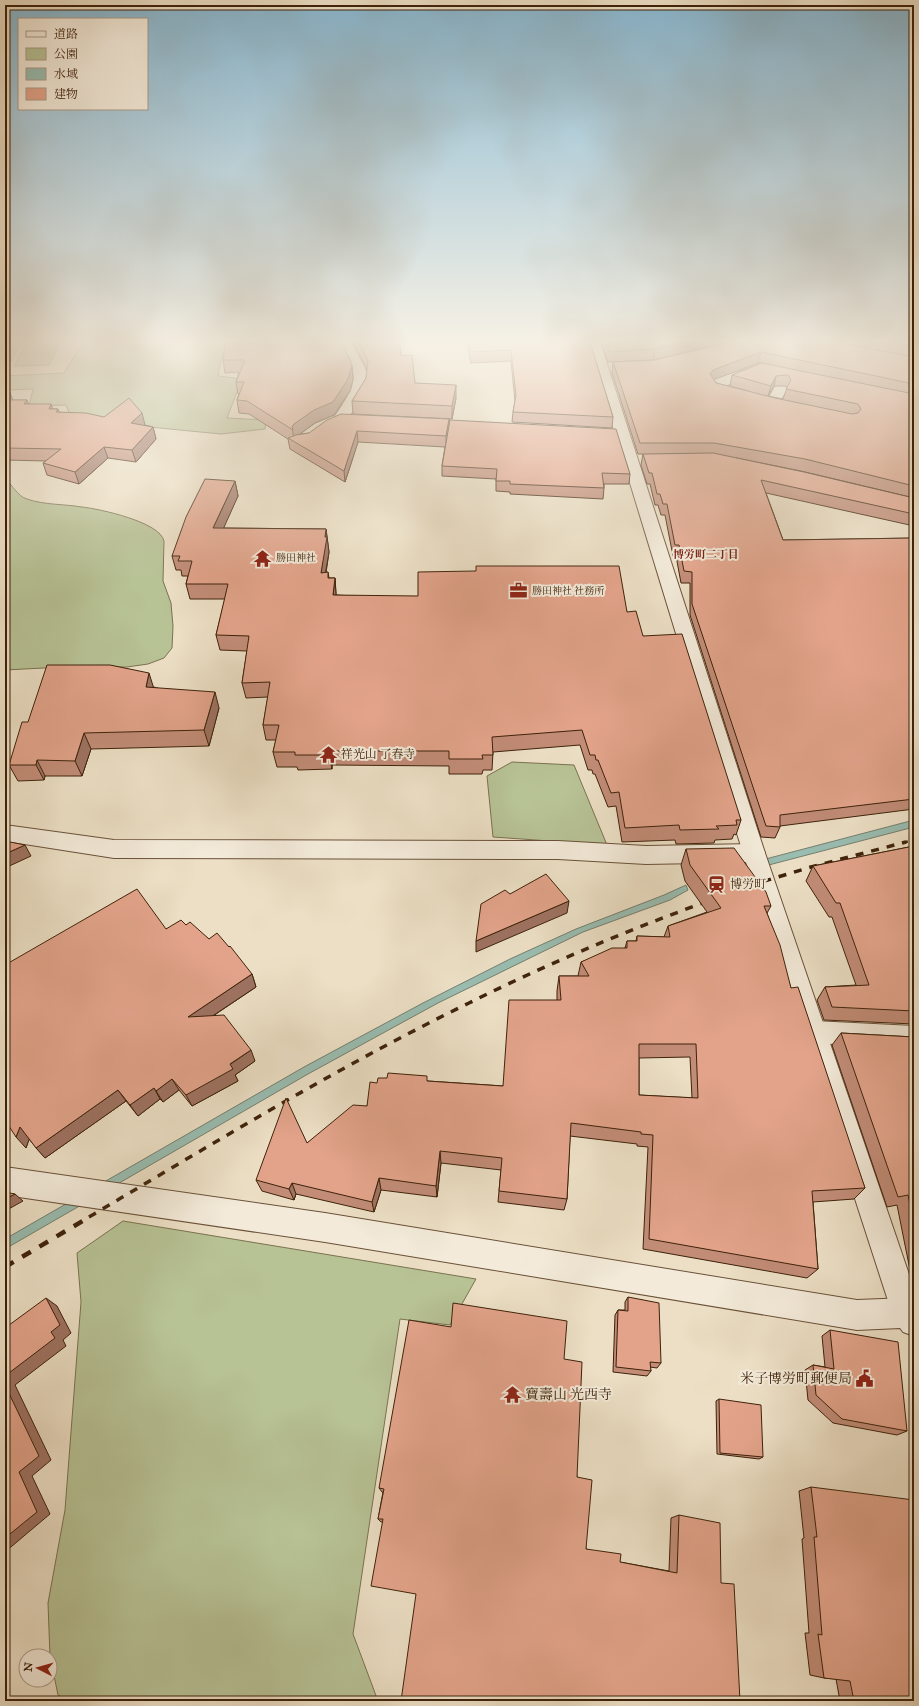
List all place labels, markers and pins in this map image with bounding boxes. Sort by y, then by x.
temple icon: 勝田神社 [253,548,273,568]
place label: 勝田神社 [276,552,316,564]
office icon: 勝田神社 社務所 [509,581,529,601]
place label: 勝田神社 社務所 [532,585,604,597]
temple icon: 祥光山 了春寺 [318,744,338,764]
place label: 祥光山 了春寺 [341,747,416,761]
station icon: 博労町 [707,874,727,894]
place label: 博労町 [730,877,766,891]
public building icon: 米子博労町郵便局 [855,1368,875,1388]
place label: 米子博労町郵便局 [740,1370,852,1387]
temple icon: 寶壽山 光西寺 [502,1384,522,1404]
place label: 寶壽山 光西寺 [525,1386,612,1403]

